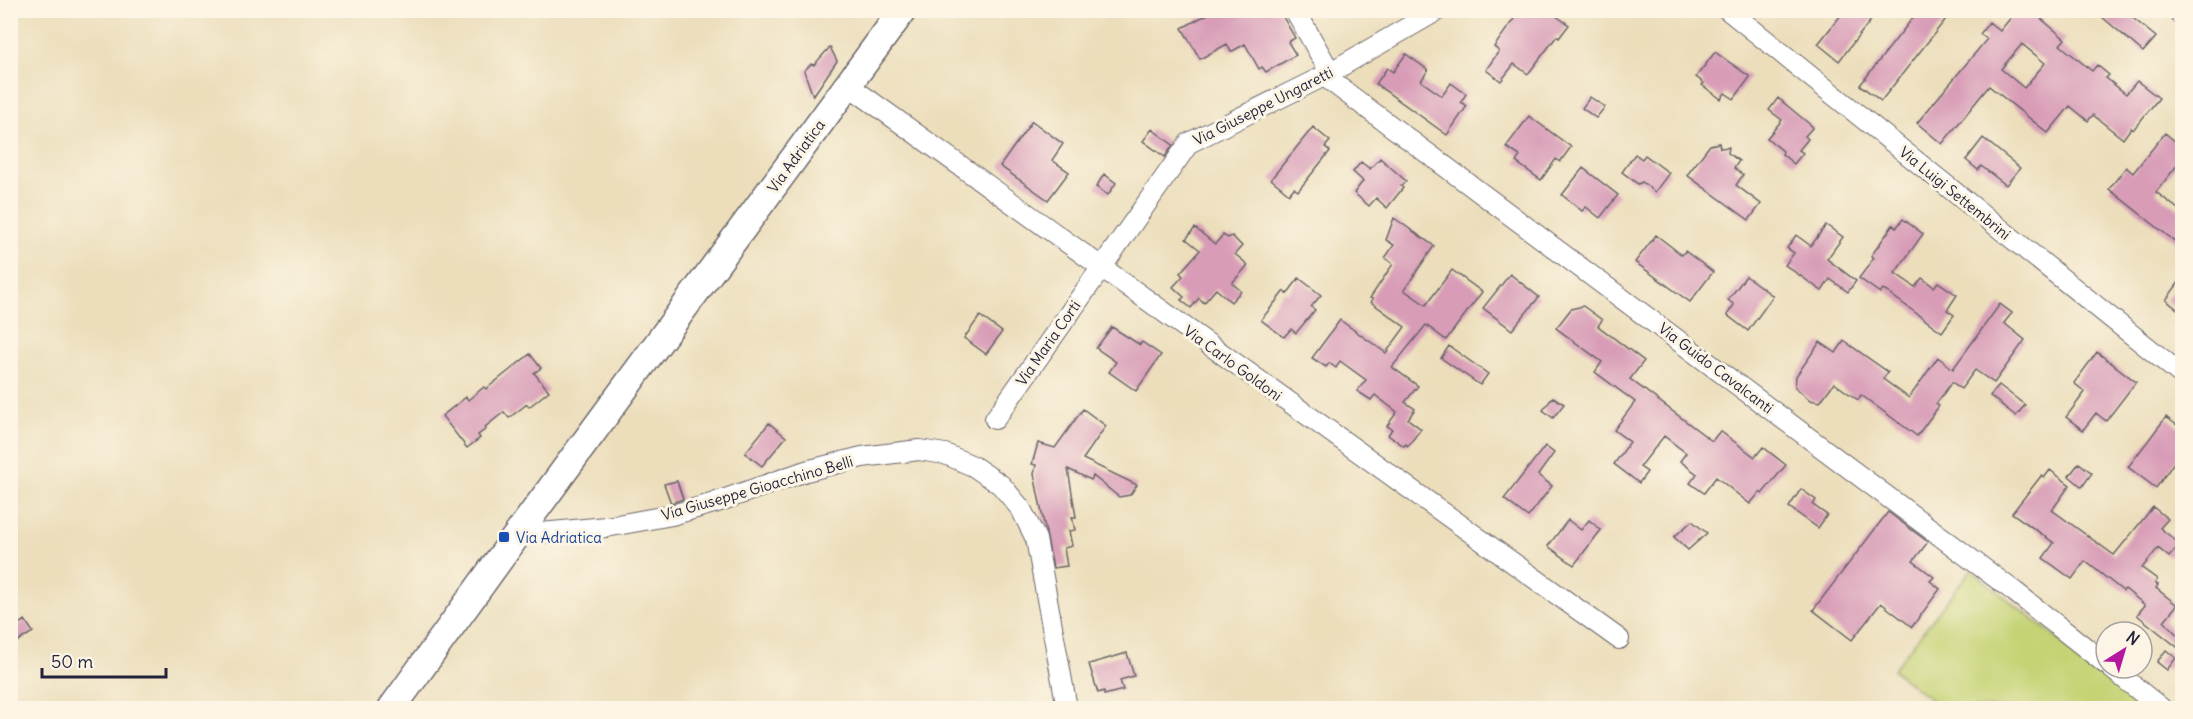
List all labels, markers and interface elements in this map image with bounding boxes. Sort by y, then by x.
street label: Via Giuseppe Ungaretti [1190,62,1336,150]
street label: Via Adriatica [763,115,829,196]
street label: Via Luigi Settembrini [1896,142,2014,244]
street label: Via Maria Corti [1012,297,1084,389]
street label: Via Guido Cavalcanti [1655,319,1777,417]
street label: Via Carlo Goldoni [1180,321,1286,405]
street label: Via Giuseppe Gioacchino Belli [659,452,855,524]
place label: Via Adriatica [516,528,602,547]
marker: Via Adriatica [497,530,511,544]
north arrow [2094,620,2154,680]
text: N [2123,627,2143,649]
scale bar [42,641,166,679]
text: 50 m [51,650,93,673]

